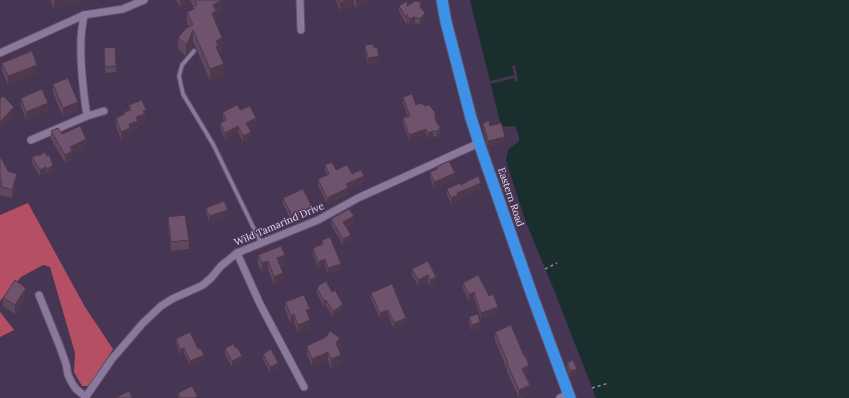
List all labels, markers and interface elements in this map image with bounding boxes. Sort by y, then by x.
street label: Eastern Road [495,166,527,228]
street label: Wild Tamarind Drive [232,199,326,249]

